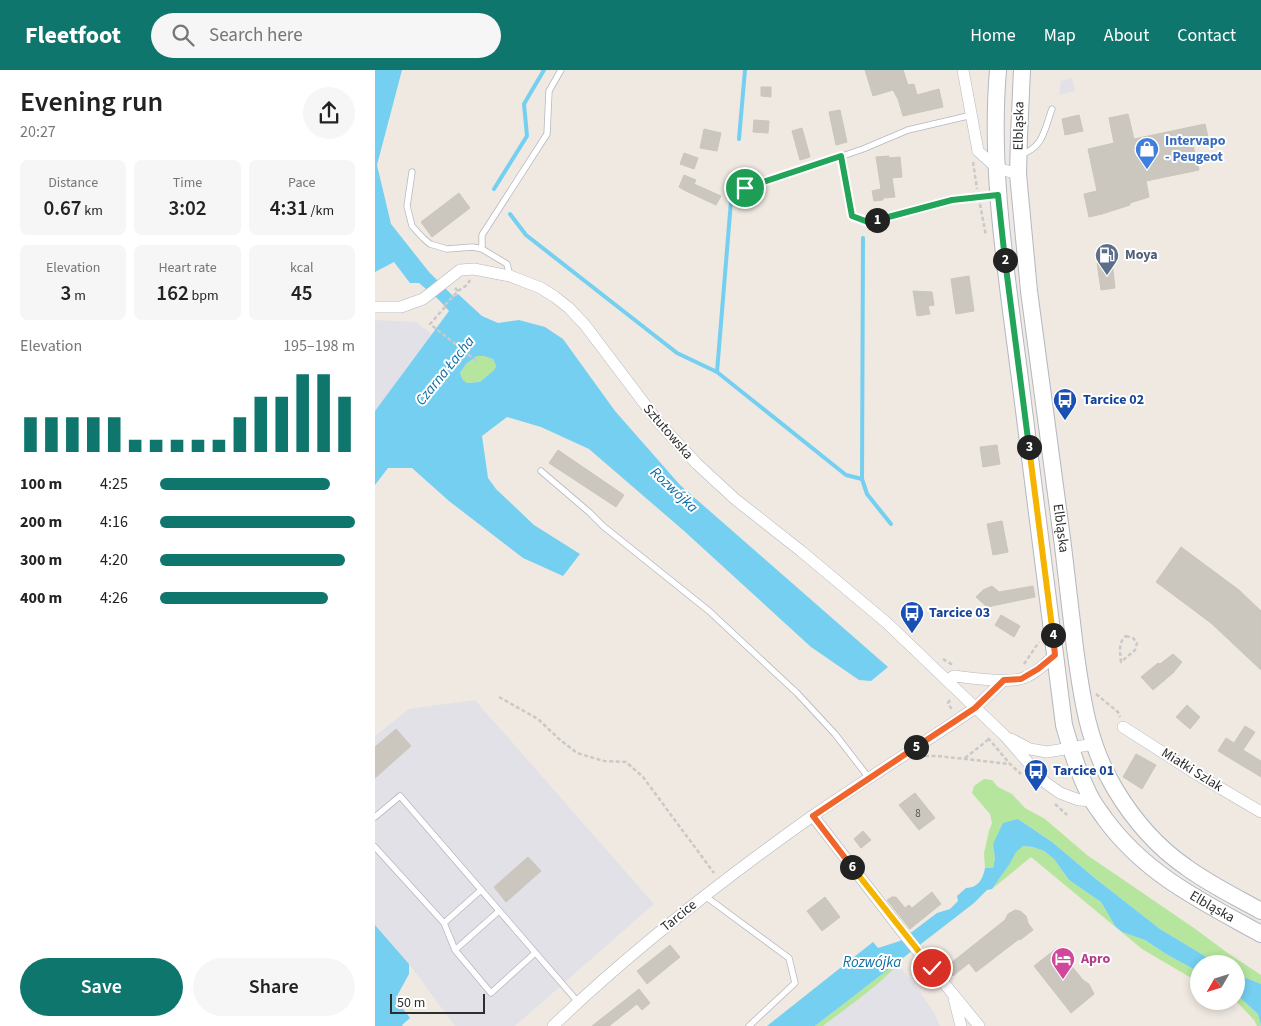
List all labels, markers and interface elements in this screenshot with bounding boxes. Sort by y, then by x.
search box [151,13,501,58]
text: Fleetfoot [25,18,121,53]
icon: search [169,21,197,49]
text: Search here [209,22,303,49]
text: Home [970,23,1016,48]
text: Map [1044,23,1076,48]
text: About [1104,23,1149,48]
text: Contact [1177,23,1236,48]
text: Evening run [20,82,163,122]
button: share [303,87,355,139]
street label: Elbląska [1009,101,1029,151]
text: 20:27 [20,121,56,143]
place label: Intervapo - Peugeot [1165,131,1226,167]
shop icon: Intervapo - Peugeot [1134,136,1160,170]
pin [724,167,766,209]
text: Distance [48,173,98,193]
text: Time [173,173,202,193]
text: Pace [288,173,316,193]
icon: arrive [731,174,759,202]
text: 0.67 [43,193,82,223]
text: 3:02 [168,193,207,223]
text: 4:31 [270,193,308,223]
text: km [82,201,103,221]
text: /km [308,201,334,221]
pin: 1 [865,208,889,232]
text: 1 [874,210,881,230]
fuel station icon: Moya [1094,242,1120,276]
place label: Moya [1125,245,1158,265]
pin: 2 [993,248,1017,272]
text: 2 [1002,250,1009,270]
text: Elevation [46,258,100,278]
text: Heart rate [158,258,217,278]
text: kcal [290,258,314,278]
text: 3 [61,278,71,308]
text: 162 [156,278,189,308]
text: 45 [291,278,313,308]
text: m [71,286,86,306]
text: bpm [189,286,219,306]
water label: Czarna Łacha [410,332,480,410]
text: Elevation [20,335,82,357]
text: 195–198 m [283,335,355,357]
bus stop icon: Tarcice 02 [1052,387,1078,421]
place label: Tarcice 02 [1083,390,1144,410]
street label: Sztutowska [638,400,698,464]
pin: 3 [1017,434,1041,460]
text: 3 [1026,437,1033,457]
water label: Rozwójka [645,462,703,518]
text: 100 m [20,473,62,495]
text: 4:25 [100,473,128,495]
street label: Elbląska [1048,503,1074,554]
text: 200 m [20,511,62,533]
text: 4:16 [100,511,128,533]
text: 300 m [20,549,62,571]
text: 4:20 [100,549,128,571]
text: 400 m [20,587,62,609]
text: 4:26 [100,587,128,609]
bus stop icon: Tarcice 03 [899,600,925,634]
place label: Tarcice 03 [929,603,990,623]
pin: 4 [1041,622,1065,648]
text: 4 [1050,625,1057,645]
pin: 5 [903,734,929,760]
text: 5 [913,737,920,757]
street label: Miałki Szlak [1157,743,1227,797]
bus stop icon: Tarcice 01 [1023,758,1049,792]
place label: Tarcice 01 [1053,761,1114,781]
house number: 8 [915,806,921,821]
pin: 6 [839,854,865,880]
text: 6 [849,857,856,877]
street label: Elbląska [1186,886,1238,928]
street label: Tarcice [657,895,701,937]
hotel icon: Apro [1050,946,1076,980]
pin [911,947,953,989]
place label: Apro [1080,949,1110,969]
water label: Rozwójka [843,952,901,973]
icon: check [918,954,946,982]
north arrow [1190,955,1245,1010]
map controls [1190,955,1245,1010]
button: Save [20,958,183,1016]
button: Share [193,958,355,1016]
scale bar [390,991,485,1014]
text: 50 m [397,993,425,1013]

